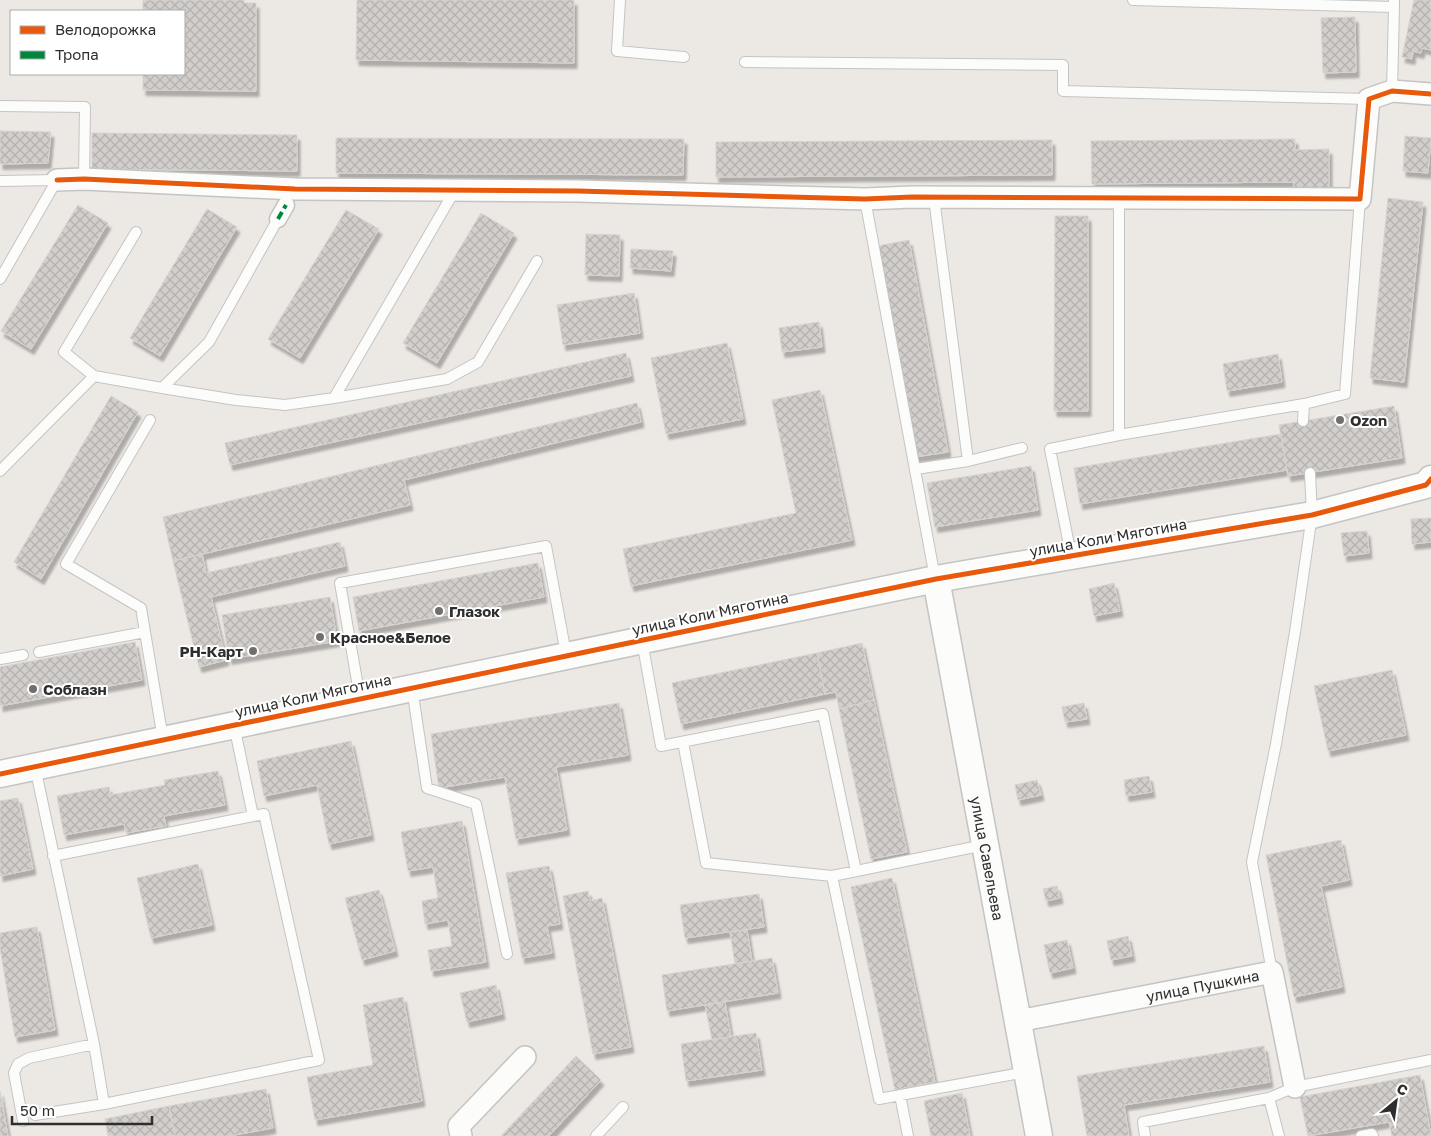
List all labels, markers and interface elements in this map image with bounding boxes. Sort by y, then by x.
legend [10,10,185,75]
text: Велодорожка [55,20,156,38]
text: Тропа [55,45,99,63]
place label: Ozon [1350,411,1387,429]
marker: Ozon [1334,414,1346,426]
street label: улица Коли Мяготина [1028,514,1188,560]
street label: улица Коли Мяготина [630,588,790,638]
place label: Глазок [449,602,500,620]
marker: Глазок [433,605,445,617]
place label: Красное&Белое [330,628,451,646]
marker: Красное&Белое [314,631,326,643]
place label: РН-Карт [179,642,243,660]
marker: РН-Карт [247,645,259,657]
street label: улица Коли Мяготина [233,670,393,720]
place label: Соблазн [43,680,107,698]
marker: Соблазн [27,683,39,695]
street label: улица Савельева [967,795,1008,922]
street label: улица Пушкина [1144,966,1261,1005]
north arrow [1371,1076,1421,1126]
text: С [1394,1079,1411,1099]
scale bar [12,1094,152,1126]
text: 50 m [20,1101,55,1119]

